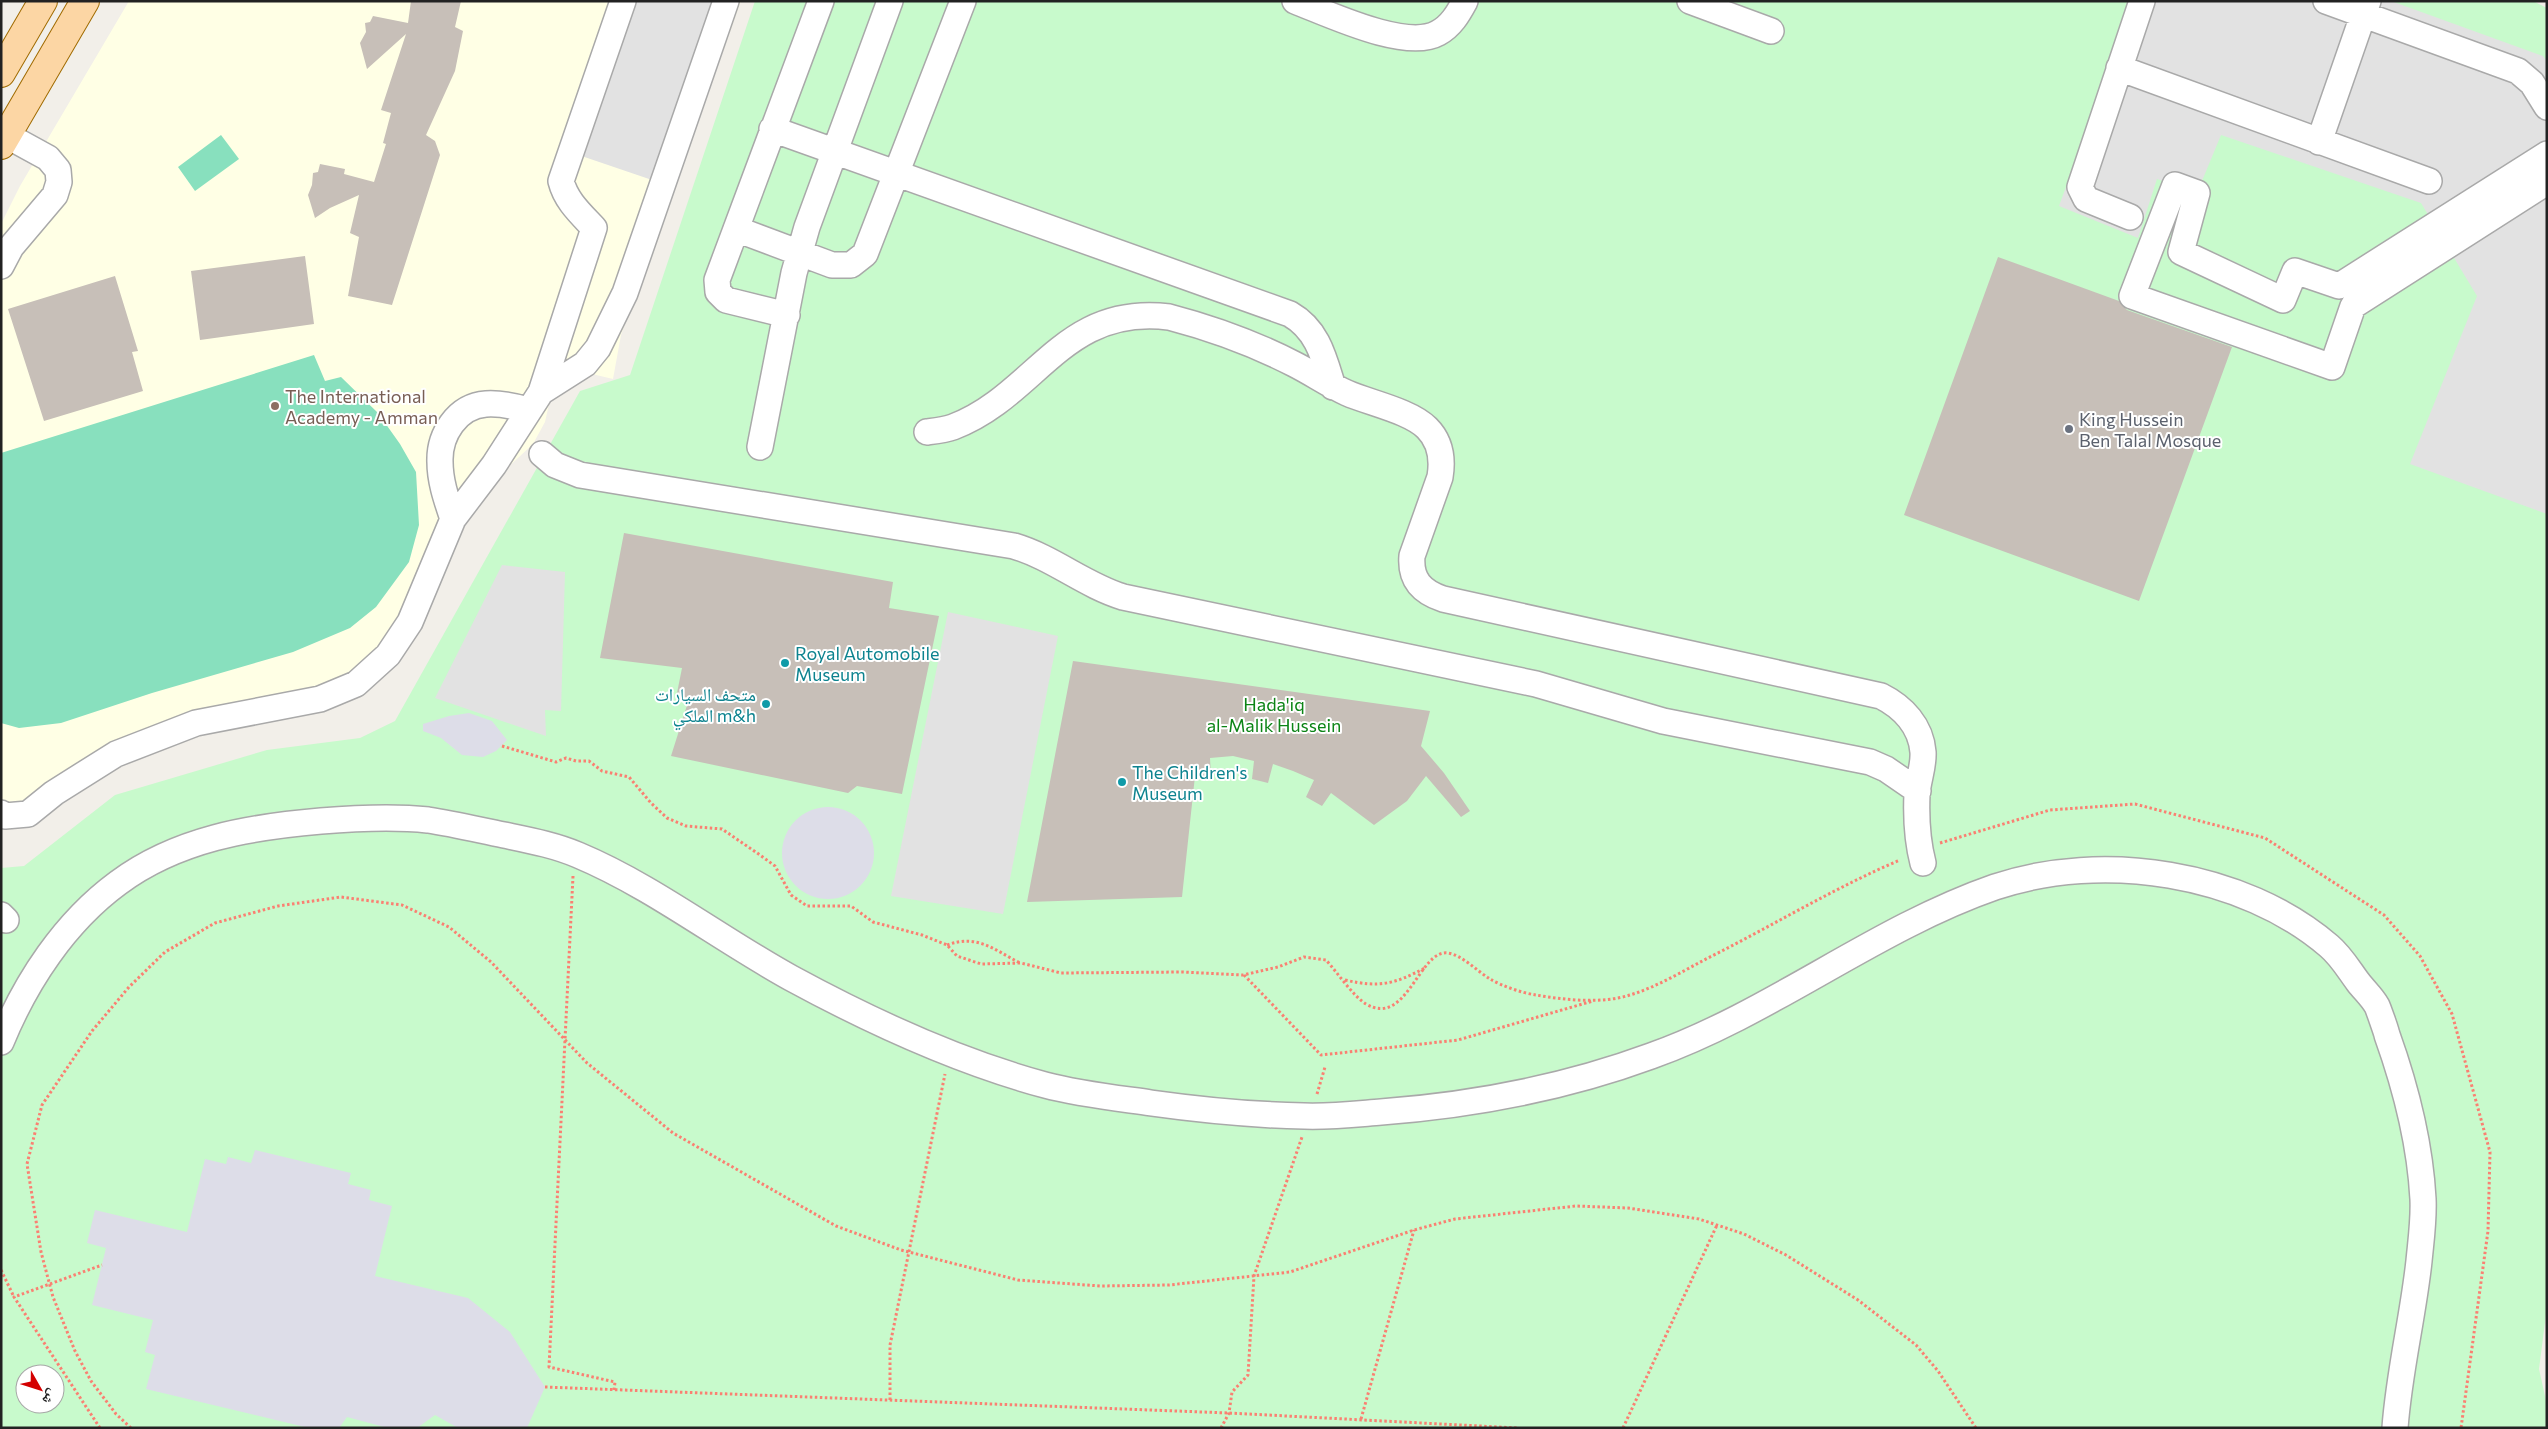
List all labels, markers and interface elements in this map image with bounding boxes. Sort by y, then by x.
place label: The International Academy - Amman [285,385,438,428]
marker: The International Academy - Amman [269,400,281,412]
place label: King Hussein Ben Talal Mosque [2079,408,2221,451]
marker: King Hussein Ben Talal Mosque [2063,423,2075,435]
place label: Royal Automobile Museum [795,642,940,685]
marker: Royal Automobile Museum [779,657,791,669]
place label: متحف السيارات الملكي m&h [655,683,756,731]
park label: Hada'iq al-Malik Hussein [1207,693,1341,736]
marker: متحف السيارات الملكي m&h [760,698,772,710]
place label: The Children's Museum [1132,761,1248,804]
marker: The Children's Museum [1116,776,1128,788]
north arrow [15,1364,65,1414]
text: ش [38,1386,62,1409]

